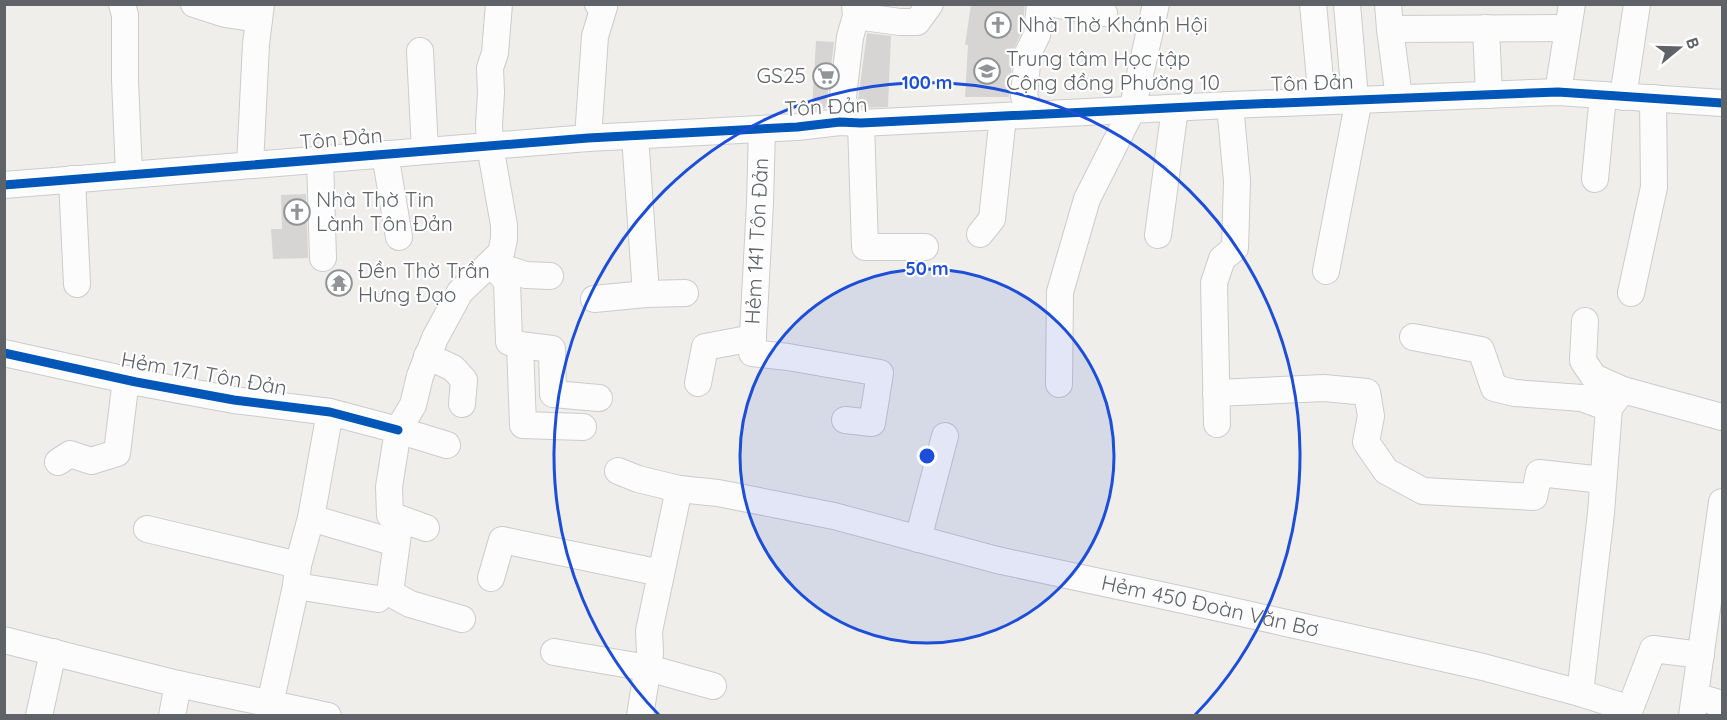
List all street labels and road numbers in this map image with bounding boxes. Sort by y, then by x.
street label: Tôn Đản [1270,68,1354,96]
street label: Tôn Đản [784,91,868,121]
street label: Tôn Đản [298,121,383,155]
street label: Hẻm 141 Tôn Đản [739,157,773,325]
street label: Hẻm 171 Tôn Đản [119,346,289,400]
street label: Hẻm 450 Đoàn Văn Bơ [1099,569,1321,642]

